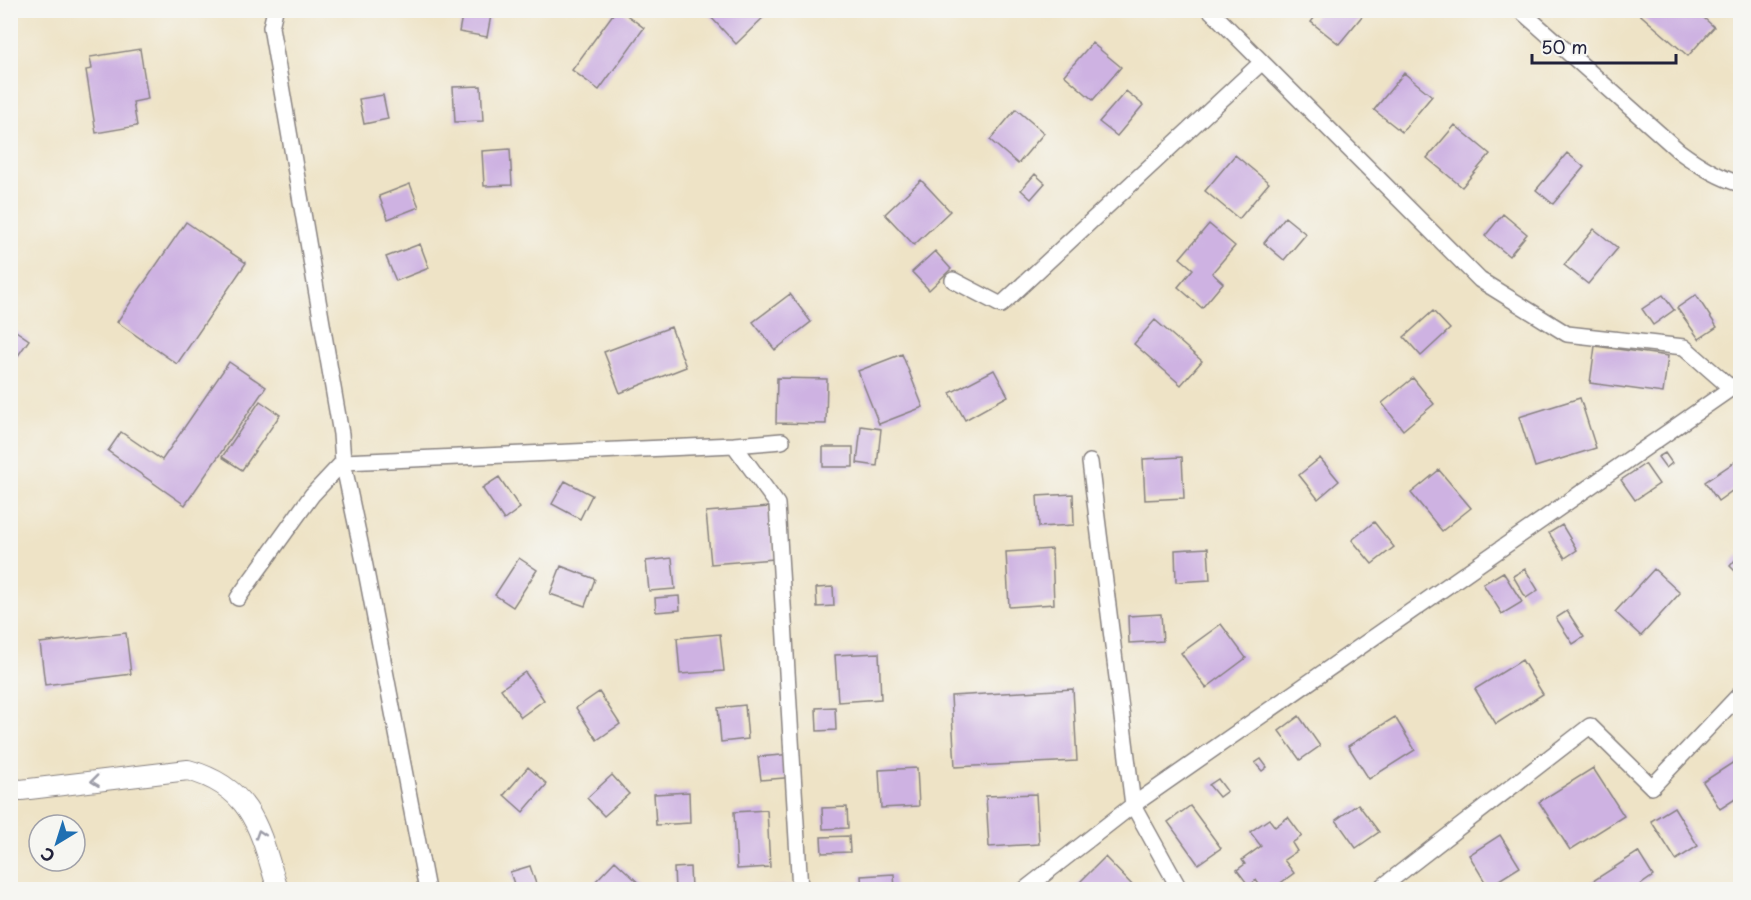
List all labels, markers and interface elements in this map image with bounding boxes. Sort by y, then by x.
scale bar [1532,27,1676,65]
text: 50 m [1541,33,1588,60]
one-way arrow [90,774,100,787]
north arrow [27,813,87,873]
one-way arrow [255,829,267,840]
text: С [35,842,59,869]

